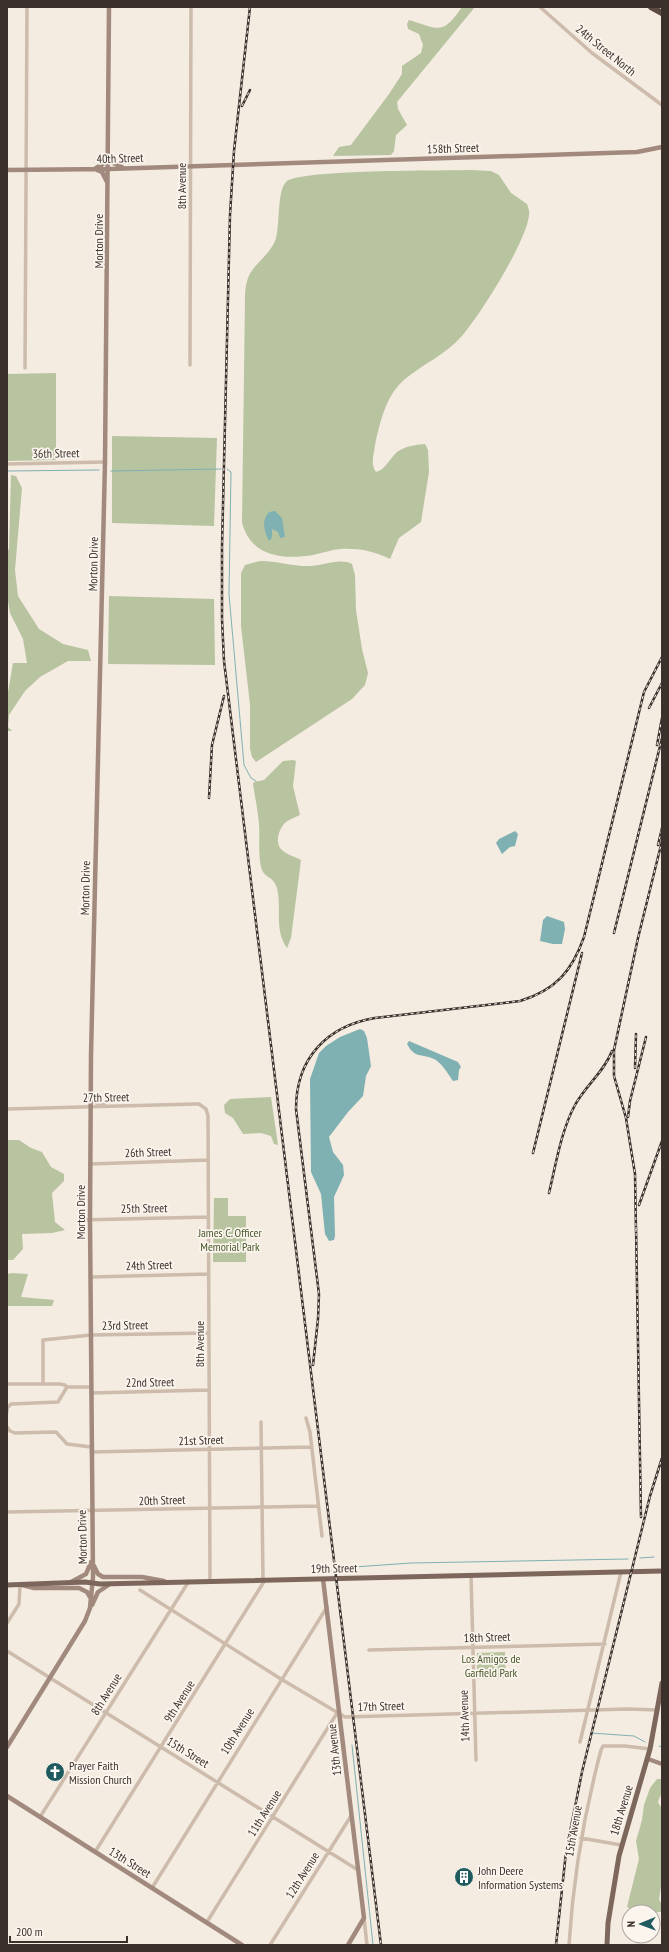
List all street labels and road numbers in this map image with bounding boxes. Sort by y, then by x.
street label: 24th Street North [573,21,639,79]
street label: 158th Street [427,140,480,156]
street label: 40th Street [96,150,144,166]
street label: 8th Avenue [174,163,189,209]
street label: Morton Drive [91,214,106,268]
street label: 36th Street [32,445,80,461]
street label: Morton Drive [85,537,101,591]
street label: Morton Drive [77,861,93,915]
street label: 27th Street [83,1089,130,1105]
street label: 26th Street [124,1144,172,1160]
street label: Morton Drive [73,1185,88,1239]
street label: 25th Street [120,1200,168,1216]
street label: 24th Street [125,1257,173,1273]
street label: 23rd Street [102,1317,149,1333]
street label: 8th Avenue [192,1321,207,1367]
street label: 22nd Street [126,1374,175,1390]
street label: 21st Street [178,1432,225,1448]
street label: 20th Street [138,1492,186,1508]
street label: Morton Drive [74,1510,90,1564]
street label: 19th Street [310,1560,358,1576]
street label: 18th Street [463,1629,511,1645]
street label: 8th Avenue [87,1670,125,1718]
street label: 9th Avenue [160,1677,198,1725]
street label: 14th Avenue [456,1690,472,1742]
street label: 17th Street [357,1698,405,1714]
street label: 10th Avenue [217,1705,257,1757]
street label: 13th Avenue [324,1723,344,1777]
street label: 15th Street [164,1733,212,1771]
street label: 18th Avenue [606,1783,636,1837]
street label: 11th Avenue [244,1787,284,1839]
street label: 15th Avenue [561,1804,585,1858]
street label: 13th Street [106,1843,154,1881]
street label: 12th Avenue [282,1849,322,1901]

